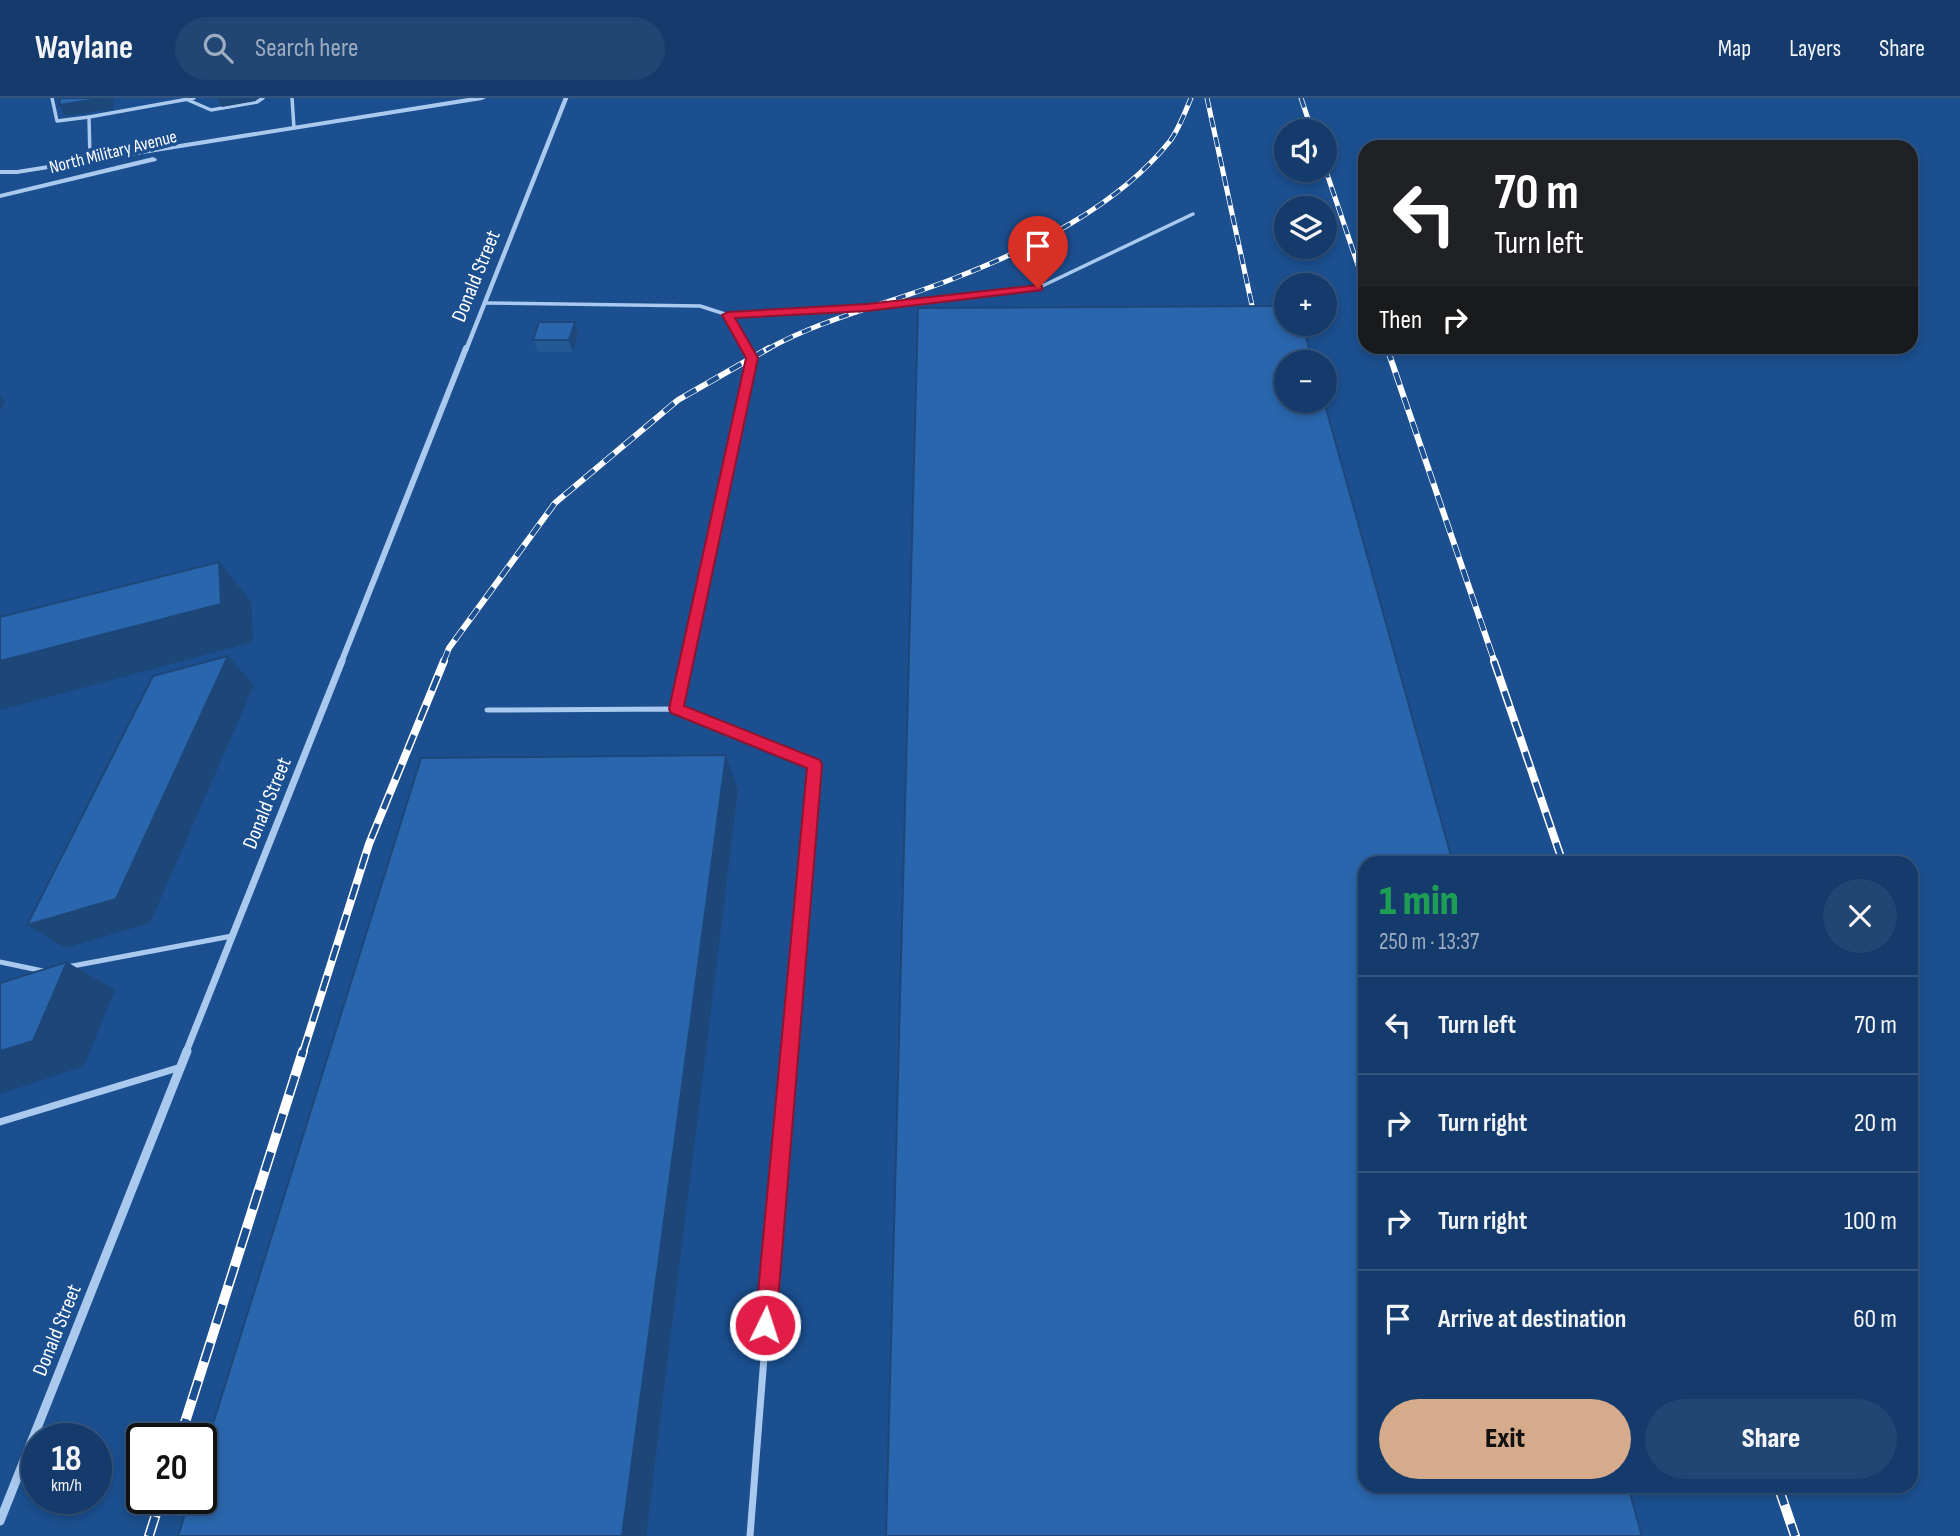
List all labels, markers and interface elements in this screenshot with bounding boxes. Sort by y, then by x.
search box [175,17,665,80]
text: Waylane [35,28,133,68]
icon: search [199,29,237,67]
text: Search here [255,33,358,64]
text: Map [1718,34,1751,63]
text: Layers [1789,34,1841,63]
text: Share [1879,34,1925,63]
map controls [1274,119,1337,413]
button: sound [1274,119,1337,182]
street label: North Military Avenue [47,126,179,178]
text: 70 m [1494,164,1579,223]
icon: left [1379,168,1470,259]
button: layers [1274,196,1337,259]
pin [1008,216,1068,288]
text: Turn left [1494,224,1584,263]
street label: Donald Street [446,227,506,325]
icon: arrive [1019,227,1057,265]
button: + [1274,273,1337,336]
icon: right [1436,301,1474,339]
text: Then [1379,305,1422,336]
button: − [1274,350,1337,413]
street label: Donald Street [237,754,297,852]
text: 1 min [1379,876,1459,927]
button: close [1823,879,1897,953]
text: 250 m · 13:37 [1379,928,1479,956]
icon: left [1379,1006,1417,1044]
text: Turn left [1438,1010,1516,1041]
text: 70 m [1854,1010,1897,1041]
icon: right [1379,1104,1417,1142]
text: Turn right [1438,1108,1527,1139]
text: 20 m [1854,1108,1897,1139]
icon: right [1379,1202,1417,1240]
text: Turn right [1438,1206,1527,1237]
text: 100 m [1844,1206,1897,1237]
street label: Donald Street [27,1281,87,1379]
position arrow [728,1288,802,1362]
icon: arrive [1379,1300,1417,1338]
text: Arrive at destination [1438,1304,1626,1335]
text: 60 m [1853,1304,1897,1335]
button: Exit [1379,1399,1631,1479]
button: Share [1645,1399,1897,1479]
speed limit sign: 20 [126,1423,217,1514]
text: 18 [51,1438,82,1481]
text: km/h [51,1475,82,1496]

